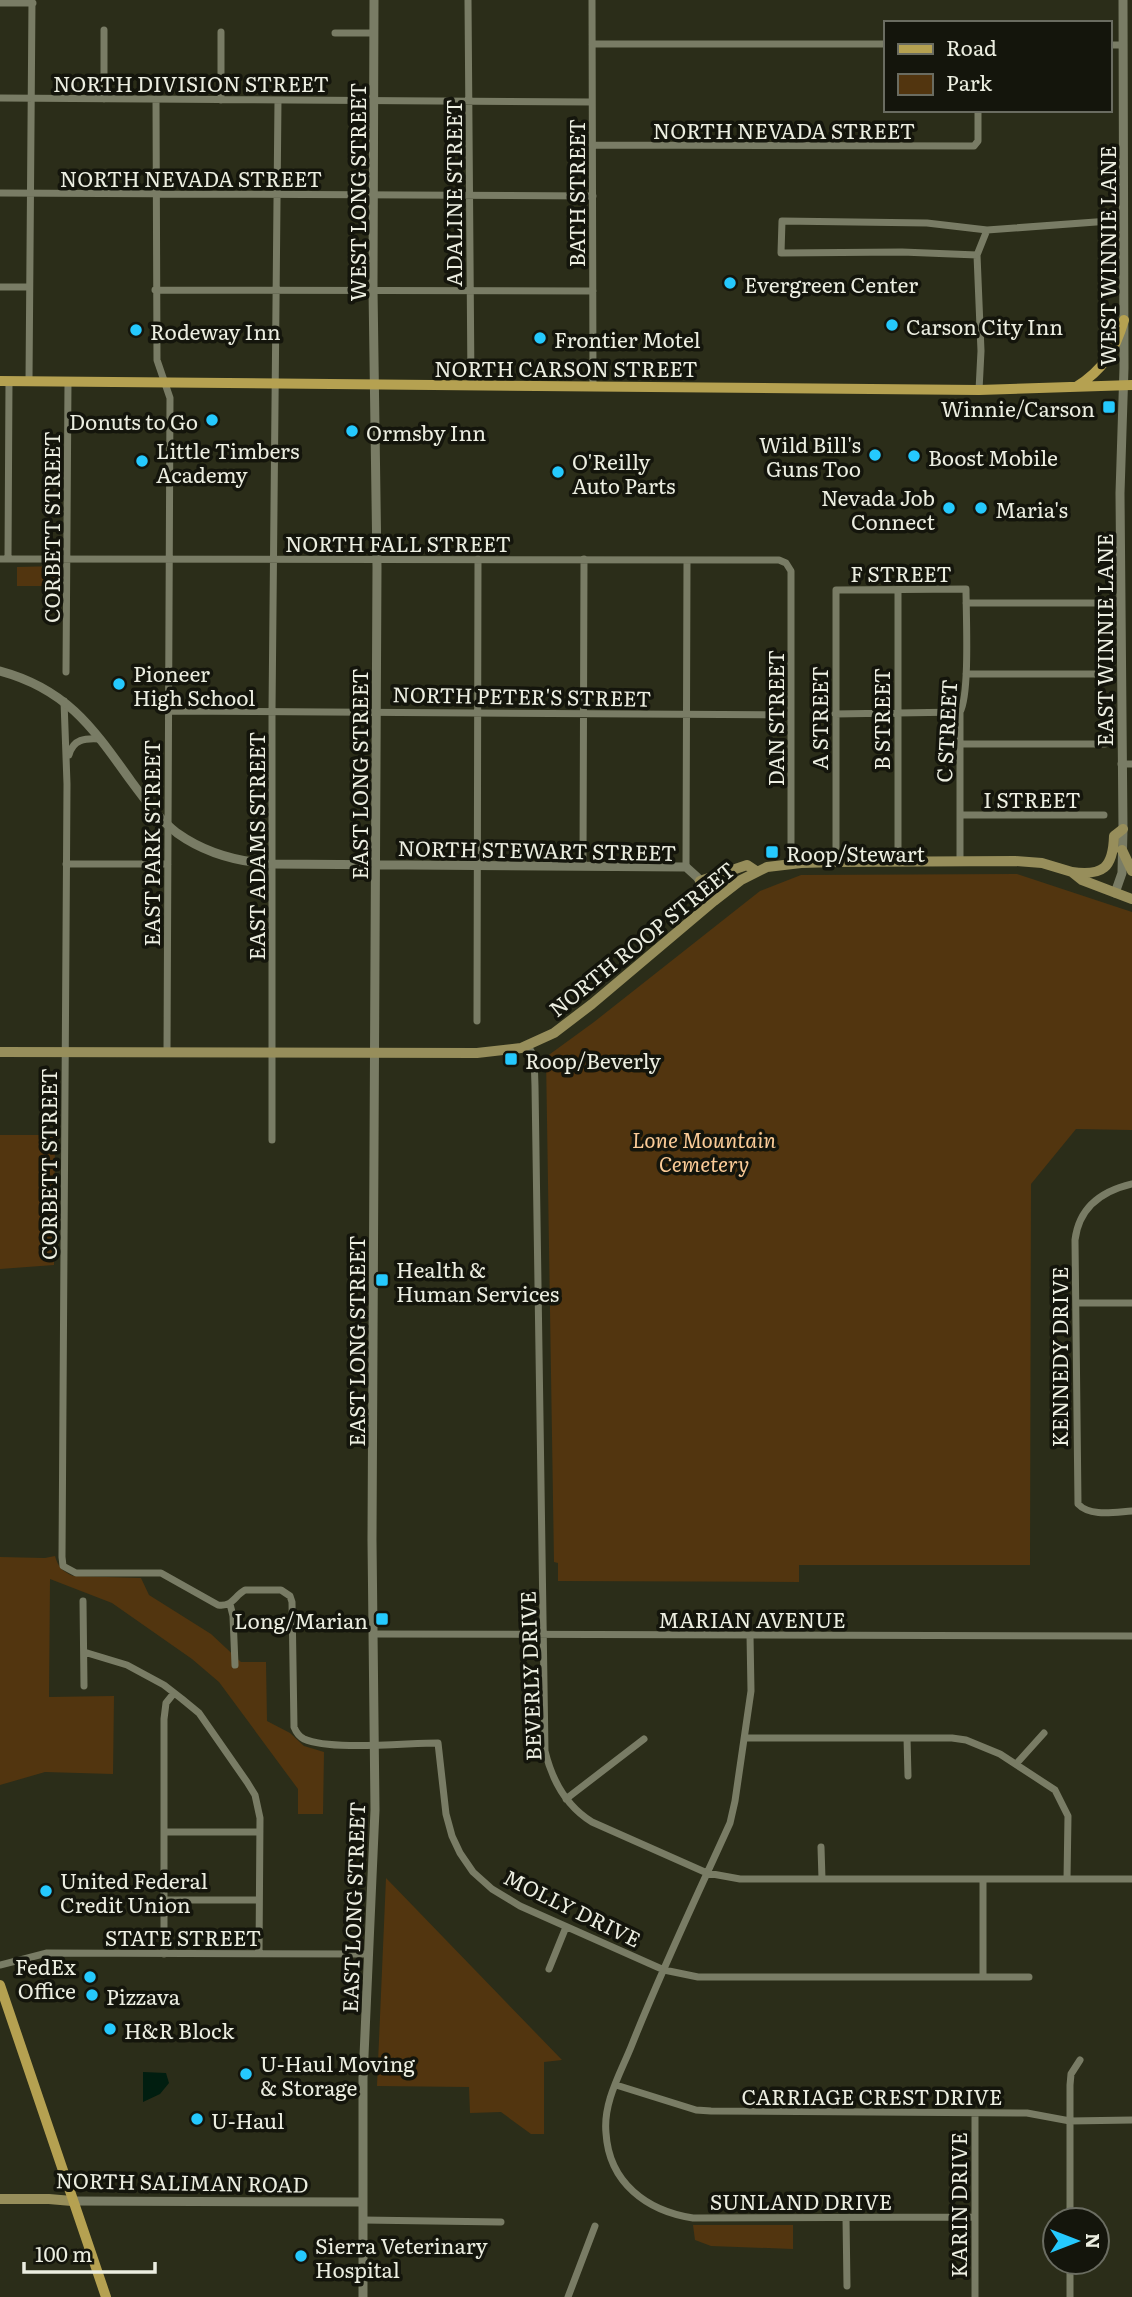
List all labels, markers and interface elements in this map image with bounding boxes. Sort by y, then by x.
legend [884,21,1111,112]
text: Road [946,31,997,62]
text: Park [946,66,992,97]
street label: NORTH DIVISION STREET [53,67,329,98]
street label: WEST LONG STREET [341,83,372,301]
street label: ADALINE STREET [437,99,468,287]
street label: NORTH NEVADA STREET [653,114,915,145]
street label: BATH STREET [560,119,591,267]
street label: WEST WINNIE LANE [1091,146,1122,366]
street label: NORTH NEVADA STREET [60,162,322,193]
place label: Evergreen Center [744,268,918,299]
marker: Evergreen Center [722,275,738,291]
place label: Carson City Inn [906,310,1063,341]
place label: Rodeway Inn [150,315,281,346]
marker: Carson City Inn [884,317,900,333]
marker: Rodeway Inn [128,322,144,338]
place label: Frontier Motel [554,323,701,354]
marker: Frontier Motel [532,330,548,346]
street label: NORTH CARSON STREET [434,352,698,383]
place label: Winnie/Carson [941,392,1095,423]
marker: Winnie/Carson [1101,399,1117,415]
place label: Donuts to Go [69,405,198,436]
marker: Donuts to Go [204,412,220,428]
place label: Ormsby Inn [366,416,486,447]
marker: Ormsby Inn [344,423,360,439]
place label: Wild Bill's Guns Too [759,428,861,483]
street label: CORBETT STREET [35,431,66,623]
place label: Little Timbers Academy [156,434,300,489]
place label: Boost Mobile [928,441,1058,472]
place label: O'Reilly Auto Parts [572,445,675,500]
marker: Wild Bill's Guns Too [867,447,883,463]
marker: Boost Mobile [906,448,922,464]
marker: Little Timbers Academy [134,453,150,469]
marker: O'Reilly Auto Parts [550,464,566,480]
place label: Nevada Job Connect [821,481,936,536]
place label: Maria's [995,493,1068,524]
marker: Nevada Job Connect [941,500,957,516]
marker: Maria's [973,500,989,516]
street label: NORTH FALL STREET [285,527,511,558]
street label: EAST WINNIE LANE [1088,533,1119,747]
street label: F STREET [850,557,952,588]
street label: DAN STREET [759,650,790,786]
place label: Pioneer High School [133,657,255,712]
street label: A STREET [803,666,834,770]
street label: EAST LONG STREET [343,668,374,880]
street label: B STREET [865,668,896,770]
marker: Pioneer High School [111,676,127,692]
street label: NORTH PETER'S STREET [392,677,652,713]
street label: C STREET [927,679,963,783]
street label: EAST ADAMS STREET [240,732,271,960]
street label: EAST PARK STREET [135,739,166,947]
street label: I STREET [983,783,1081,814]
street label: NORTH STEWART STREET [397,831,677,867]
place label: Roop/Stewart [786,837,926,868]
marker: Roop/Stewart [764,844,780,860]
street label: NORTH ROOP STREET [541,853,741,1023]
place label: Roop/Beverly [525,1044,662,1075]
marker: Roop/Beverly [503,1051,519,1067]
street label: CORBETT STREET [32,1068,63,1260]
park label: Lone Mountain Cemetery [632,1123,776,1178]
street label: EAST LONG STREET [340,1235,371,1447]
place label: Health & Human Services [396,1253,559,1308]
street label: KENNEDY DRIVE [1043,1267,1074,1447]
marker: Health & Human Services [374,1272,390,1288]
street label: BEVERLY DRIVE [511,1590,547,1762]
street label: MARIAN AVENUE [658,1603,846,1634]
place label: Long/Marian [234,1604,368,1635]
marker: Long/Marian [374,1611,390,1627]
street label: EAST LONG STREET [333,1801,371,2013]
street label: MOLLY DRIVE [499,1860,647,1954]
place label: United Federal Credit Union [60,1864,208,1919]
marker: United Federal Credit Union [38,1883,54,1899]
street label: STATE STREET [105,1921,261,1952]
place label: FedEx Office [15,1950,76,2005]
marker: FedEx Office [82,1969,98,1985]
place label: Pizzava [106,1980,181,2011]
marker: Pizzava [84,1987,100,2003]
place label: H&R Block [124,2014,234,2045]
marker: H&R Block [102,2021,118,2037]
place label: U-Haul Moving & Storage [260,2047,415,2102]
marker: U-Haul Moving & Storage [238,2066,254,2082]
street label: CARRIAGE CREST DRIVE [742,2080,1003,2111]
place label: U-Haul [211,2104,284,2135]
marker: U-Haul [189,2111,205,2127]
street label: KARIN DRIVE [942,2132,973,2278]
street label: NORTH SALIMAN ROAD [55,2163,309,2199]
street label: SUNLAND DRIVE [710,2185,892,2216]
north arrow [1041,2206,1111,2276]
place label: Sierra Veterinary Hospital [315,2229,489,2284]
scale bar [24,2230,156,2274]
text: N [1080,2233,1108,2249]
text: 100 m [35,2237,92,2268]
marker: Sierra Veterinary Hospital [293,2248,309,2264]

